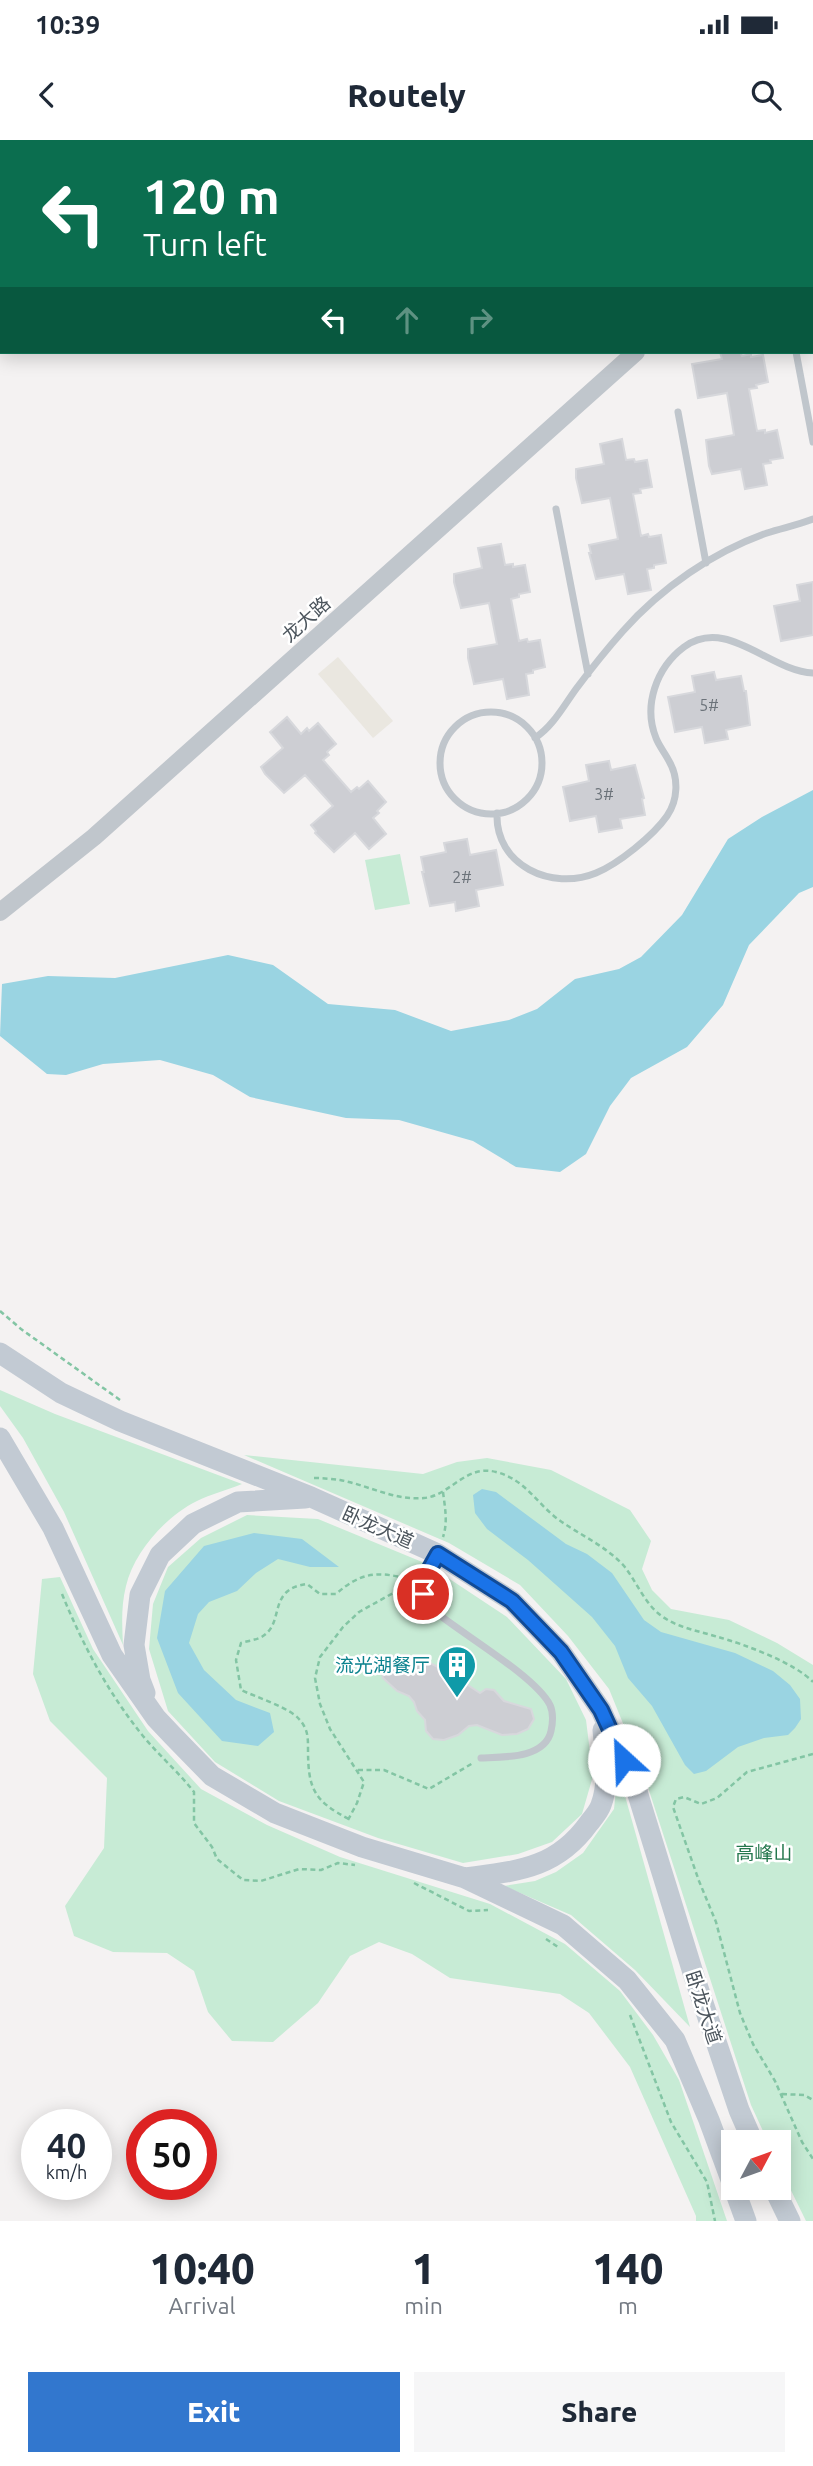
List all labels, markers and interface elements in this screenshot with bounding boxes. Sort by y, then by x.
text: 10:39 [35,10,100,39]
icon: back [28,76,66,114]
icon: search [747,76,785,114]
text: Routely [347,77,466,113]
icon: left [28,168,119,259]
text: 120 m [143,168,280,223]
text: Turn left [143,226,267,262]
icon: left [315,301,353,339]
icon: ahead [388,301,426,339]
icon: right [461,301,499,339]
street label: 龙大路 [277,592,335,646]
house number: 5# [699,696,719,714]
house number: 3# [594,785,614,803]
house number: 2# [452,868,472,886]
street label: 卧龙大道 [339,1501,417,1553]
pin [393,1564,453,1624]
icon: arrive [404,1575,442,1613]
building icon: 流光湖餐厅 [436,1644,478,1699]
place label: 流光湖餐厅 [335,1654,430,1676]
position arrow [587,1723,661,1797]
park label: 高峰山 [735,1842,793,1864]
street label: 卧龙大道 [682,1967,726,2047]
speed limit sign: 50 [126,2109,217,2200]
text: 40 [47,2125,86,2165]
north arrow [721,2130,791,2200]
map controls [721,2130,791,2200]
text: km/h [46,2162,87,2182]
text: 10:40 [150,2245,255,2292]
text: 1 [412,2245,435,2292]
text: 140 [592,2245,663,2292]
text: Arrival [169,2293,236,2318]
text: min [404,2293,443,2318]
text: m [618,2293,638,2318]
button: Exit [28,2372,400,2452]
button: Share [414,2372,785,2452]

